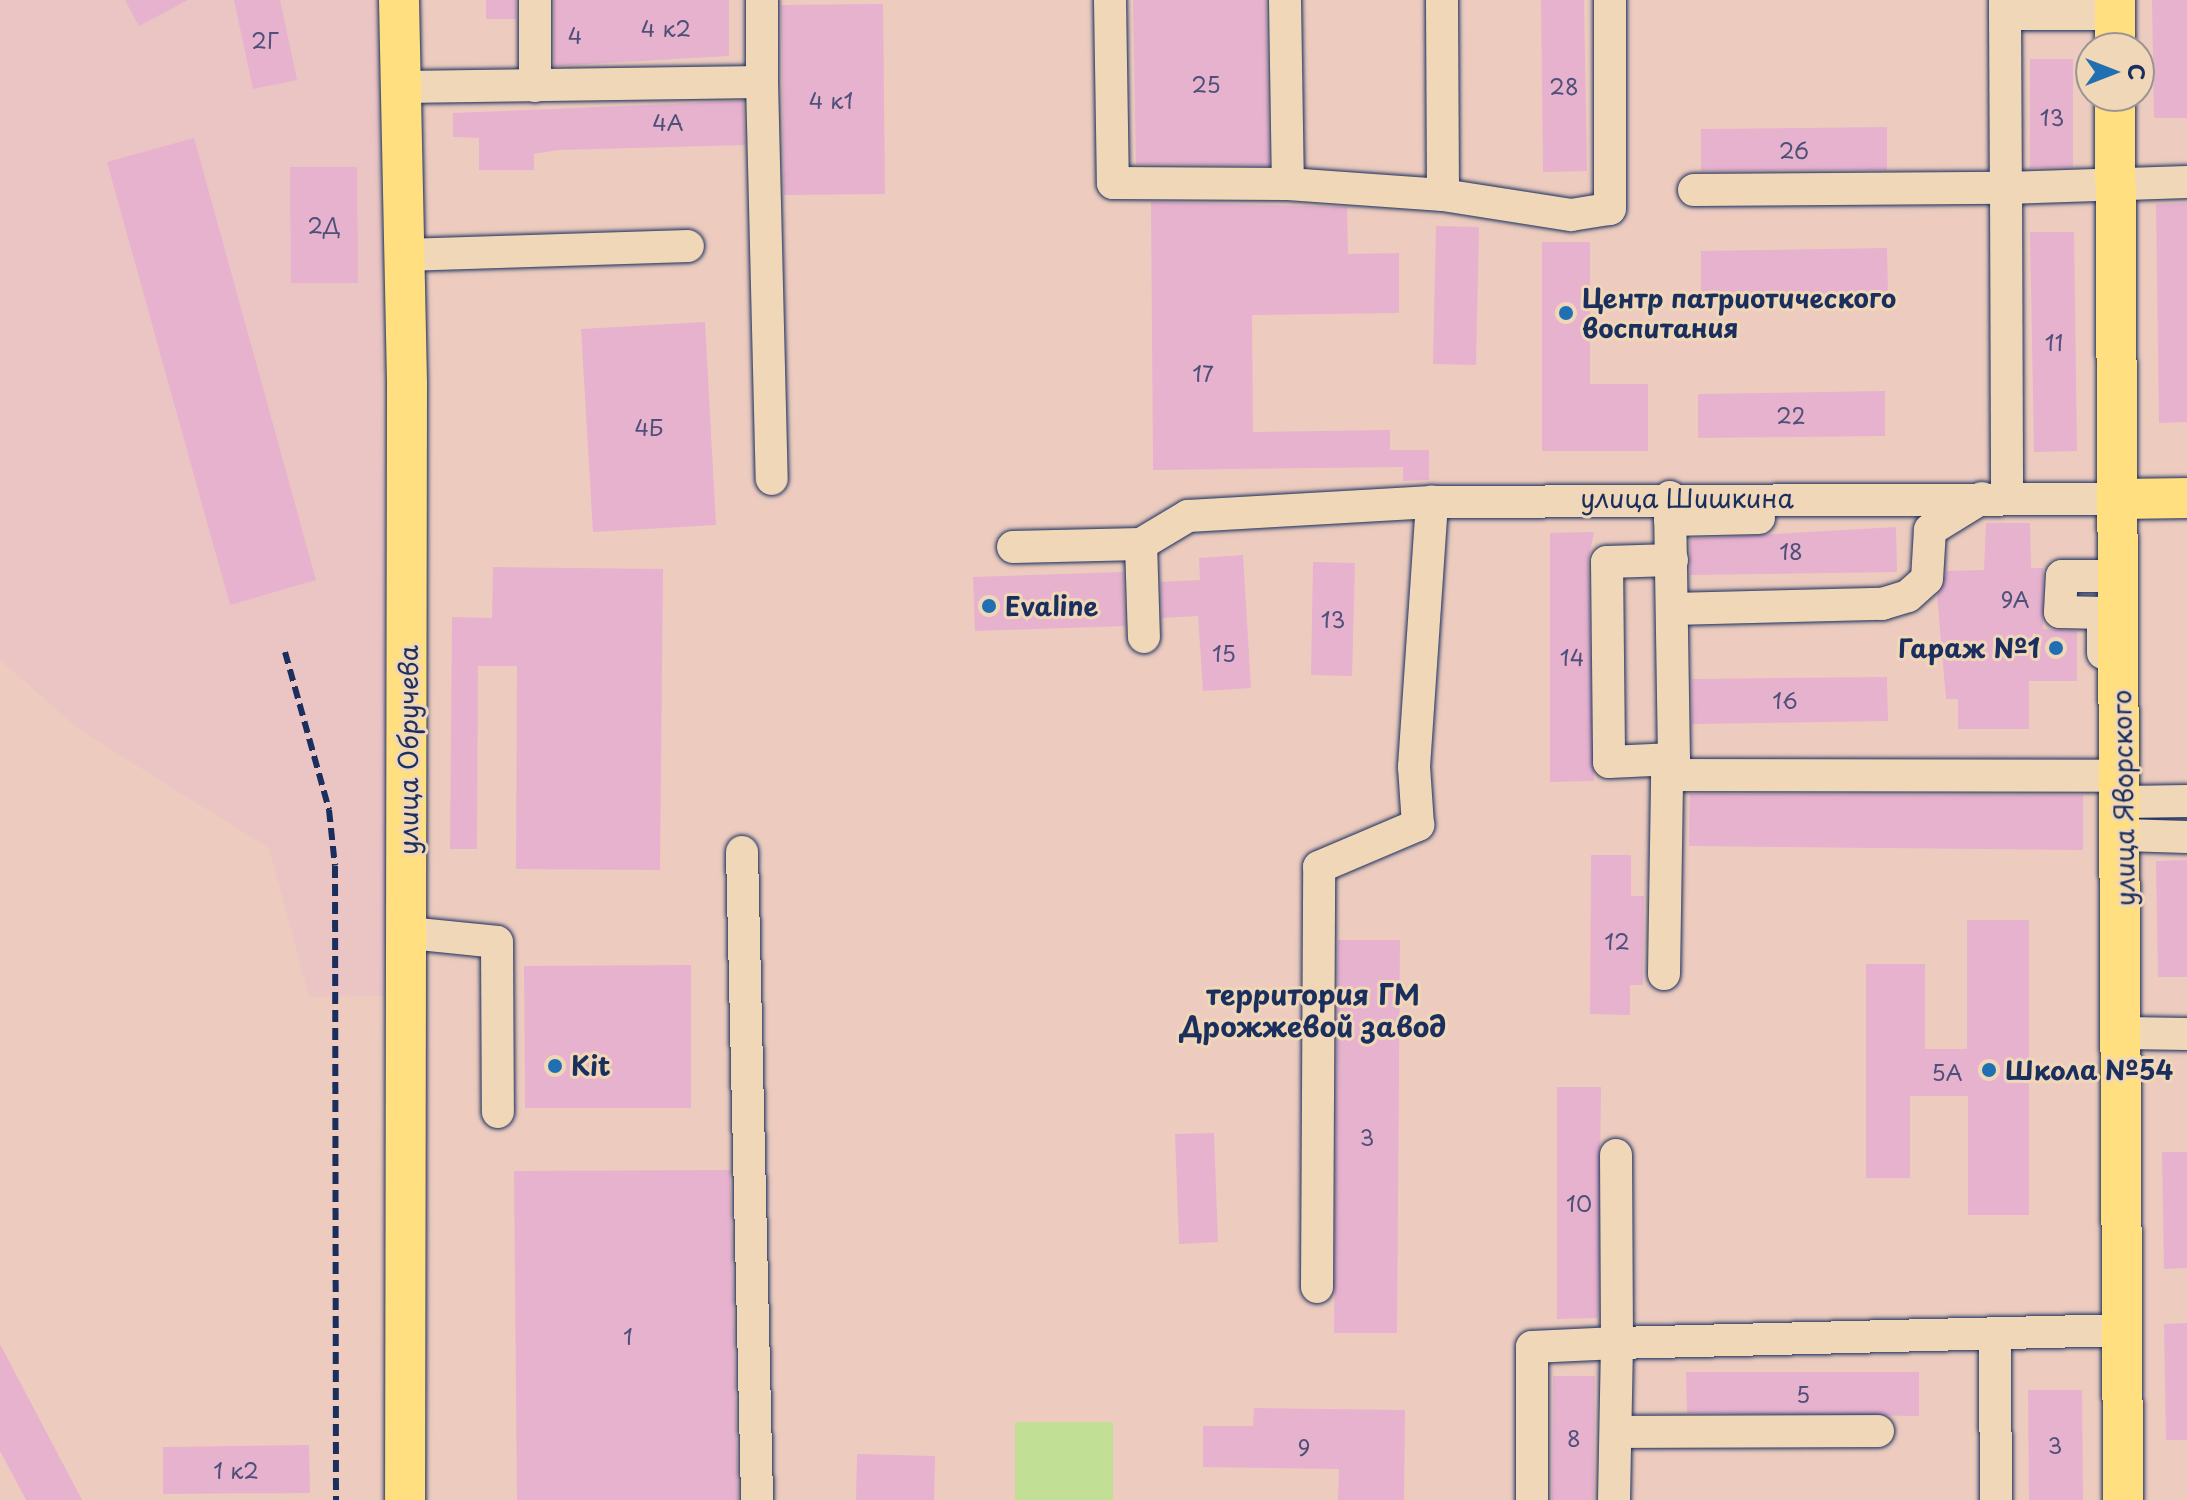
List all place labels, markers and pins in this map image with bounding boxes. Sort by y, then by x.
place label: Центр патриотического воспитания [1582,282,1898,344]
marker: Центр патриотического воспитания [1557,304,1575,322]
place label: Evaline [1005,590,1098,622]
marker: Evaline [980,597,998,615]
place label: Гараж №1 [1898,632,2040,664]
marker: Гараж №1 [2047,639,2065,657]
place label: Kit [571,1050,611,1082]
place label: Школа №54 [2005,1054,2174,1086]
marker: Kit [546,1057,564,1075]
marker: Школа №54 [1980,1061,1998,1079]

